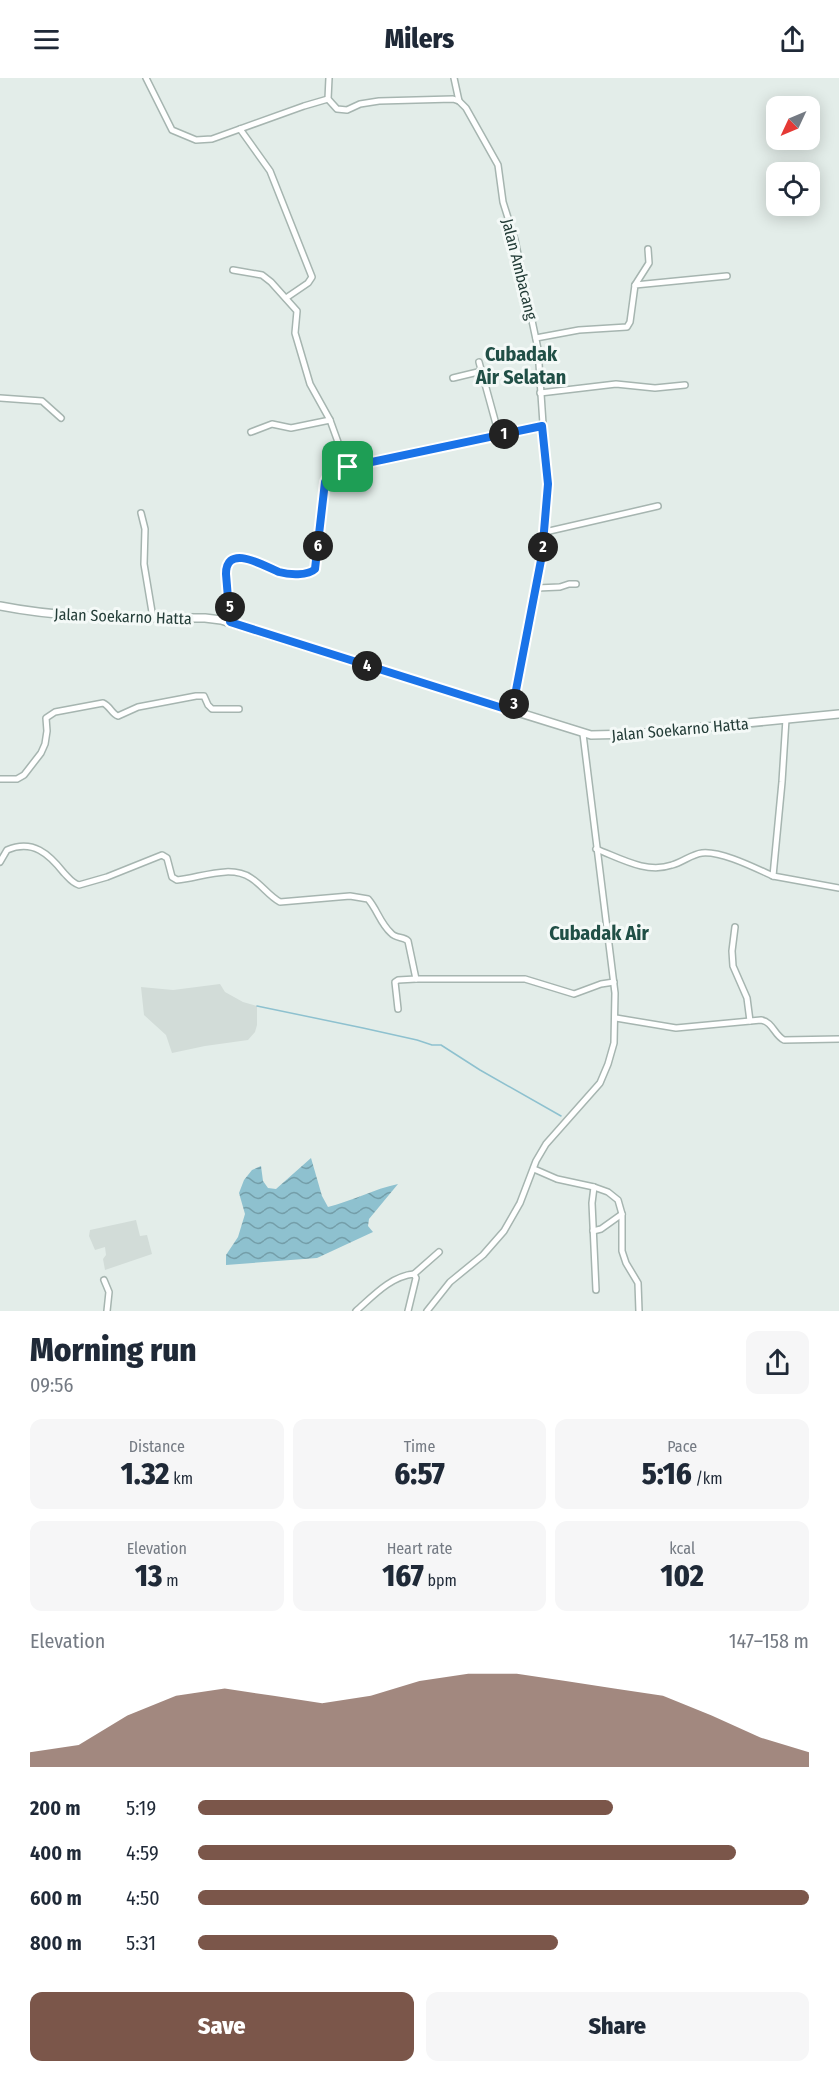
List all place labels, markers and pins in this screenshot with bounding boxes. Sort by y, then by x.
pin: 1 [489,419,519,449]
pin [322,441,373,492]
pin: 6 [303,531,333,561]
pin: 2 [528,532,558,562]
pin: 5 [215,592,245,622]
pin: 4 [352,651,382,681]
pin: 3 [499,689,529,719]

